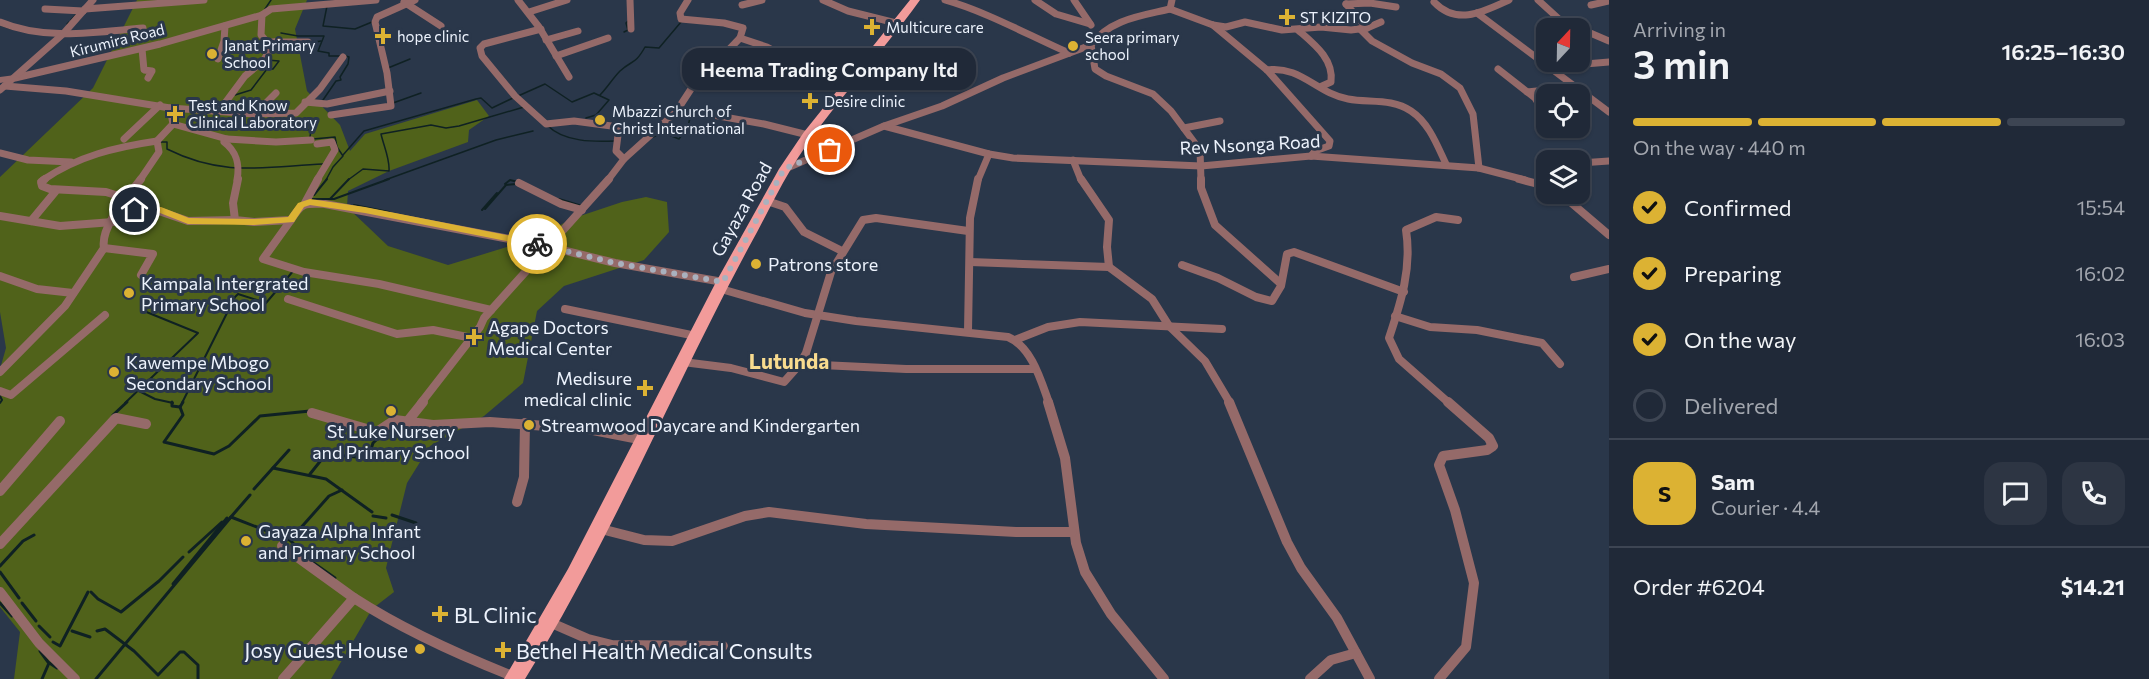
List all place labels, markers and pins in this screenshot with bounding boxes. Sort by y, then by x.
marker: ST KIZITO [1278,8,1296,26]
place label: ST KIZITO [1300,8,1371,26]
marker: Multicure care [863,18,881,36]
place label: Multicure care [886,18,984,36]
marker: hope clinic [374,27,392,45]
place label: hope clinic [397,27,469,45]
place label: Seera primary school [1085,28,1180,63]
place label: Janat Primary School [224,36,316,71]
marker: Seera primary school [1066,39,1080,53]
marker: Janat Primary School [205,47,219,61]
callout: Heema Trading Company ltd [683,48,977,90]
marker: Desire clinic [801,92,819,110]
place label: Desire clinic [824,92,905,110]
place label: Test and Know Clinical Laboratory [188,96,317,131]
place label: Mbazzi Church of Christ International [612,102,745,137]
marker: Test and Know Clinical Laboratory [166,105,184,123]
marker: Mbazzi Church of Christ International [593,113,607,127]
pin [804,124,855,175]
pin [109,184,160,235]
place label: Patrons store [768,253,878,275]
marker: Patrons store [749,257,763,271]
place label: Kampala Intergrated Primary School [141,272,308,315]
marker: Kampala Intergrated Primary School [122,286,136,300]
place label: Agape Doctors Medical Center [488,316,612,359]
marker: Agape Doctors Medical Center [465,328,483,346]
place label: Kawempe Mbogo Secondary School [126,351,272,394]
marker: Kawempe Mbogo Secondary School [107,365,121,379]
place label: Medisure medical clinic [524,367,632,410]
marker: Medisure medical clinic [636,379,654,397]
marker: St Luke Nursery and Primary School [384,404,398,418]
place label: Streamwood Daycare and Kindergarten [541,414,860,436]
marker: Streamwood Daycare and Kindergarten [522,418,536,432]
place label: St Luke Nursery and Primary School [312,420,470,463]
place label: Gayaza Alpha Infant and Primary School [258,520,421,563]
marker: Gayaza Alpha Infant and Primary School [239,534,253,548]
place label: BL Clinic [454,602,537,627]
marker: BL Clinic [431,605,449,623]
place label: Josy Guest House [244,637,408,662]
place label: Bethel Health Medical Consults [516,638,812,663]
marker: Bethel Health Medical Consults [494,641,512,659]
marker: Josy Guest House [413,642,427,656]

